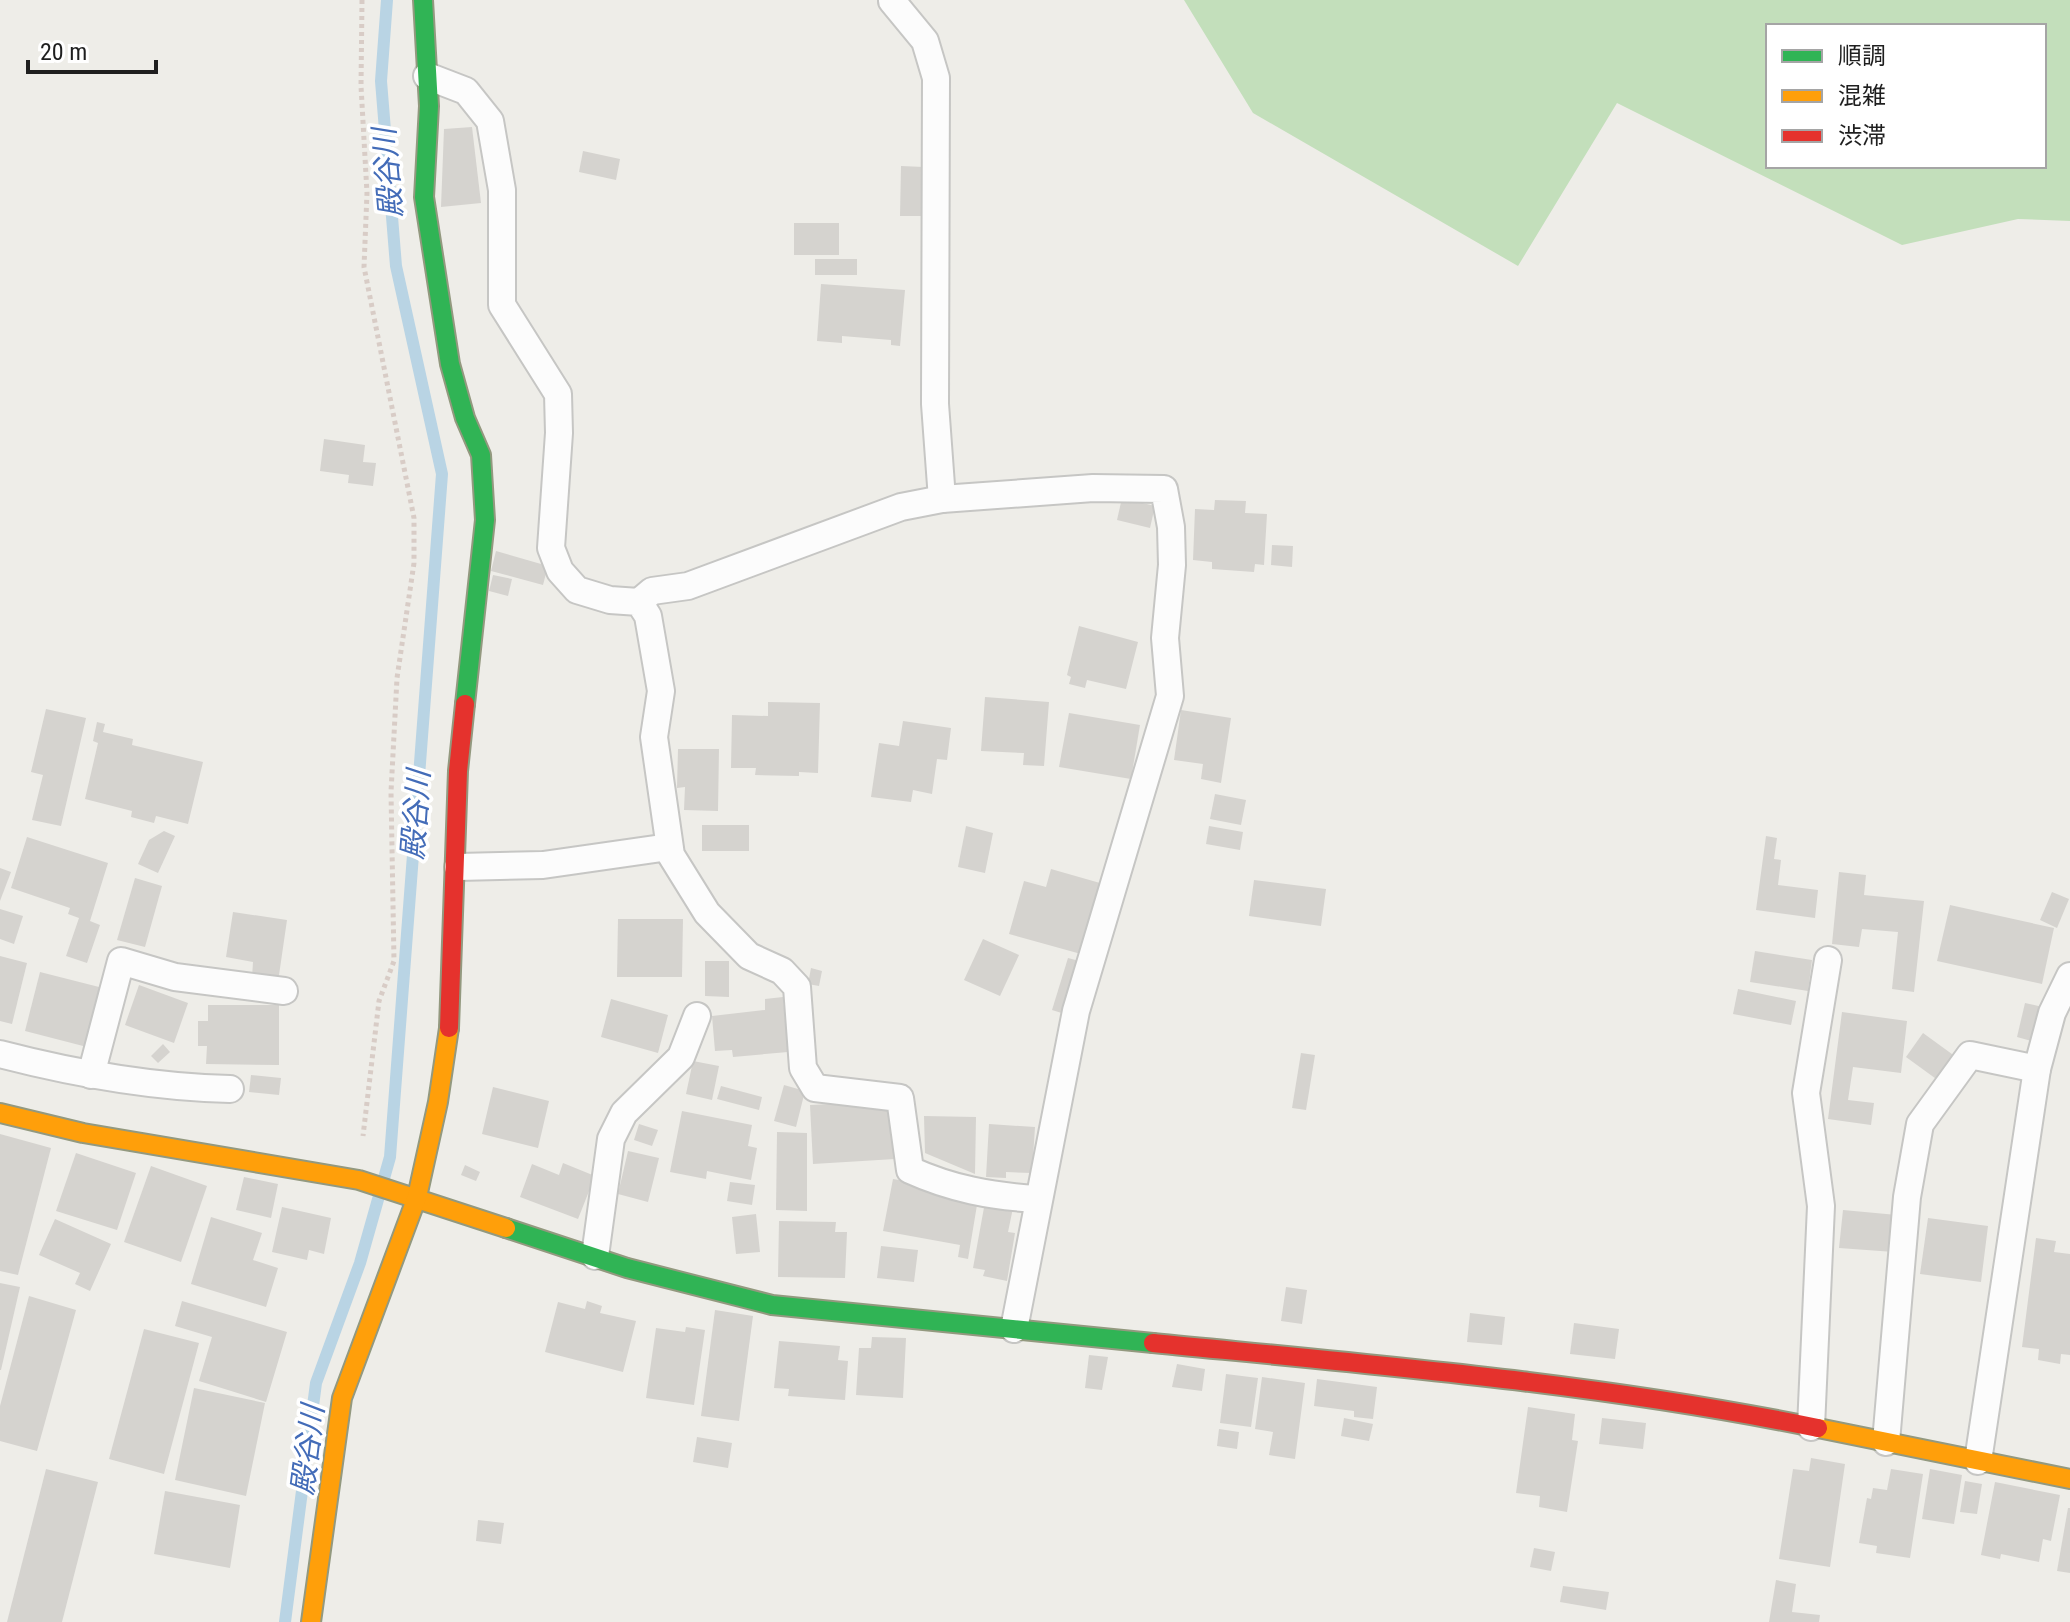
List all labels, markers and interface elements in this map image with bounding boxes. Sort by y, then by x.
scale bar [28,24,156,74]
legend [1766,24,2046,168]
text: 20 m [40,38,87,66]
text: 順調 [1838,42,1886,70]
text: 混雑 [1838,82,1886,110]
text: 渋滞 [1838,122,1886,150]
water label: 殿谷川 [366,124,409,219]
water label: 殿谷川 [395,766,436,861]
water label: 殿谷川 [285,1400,331,1497]

